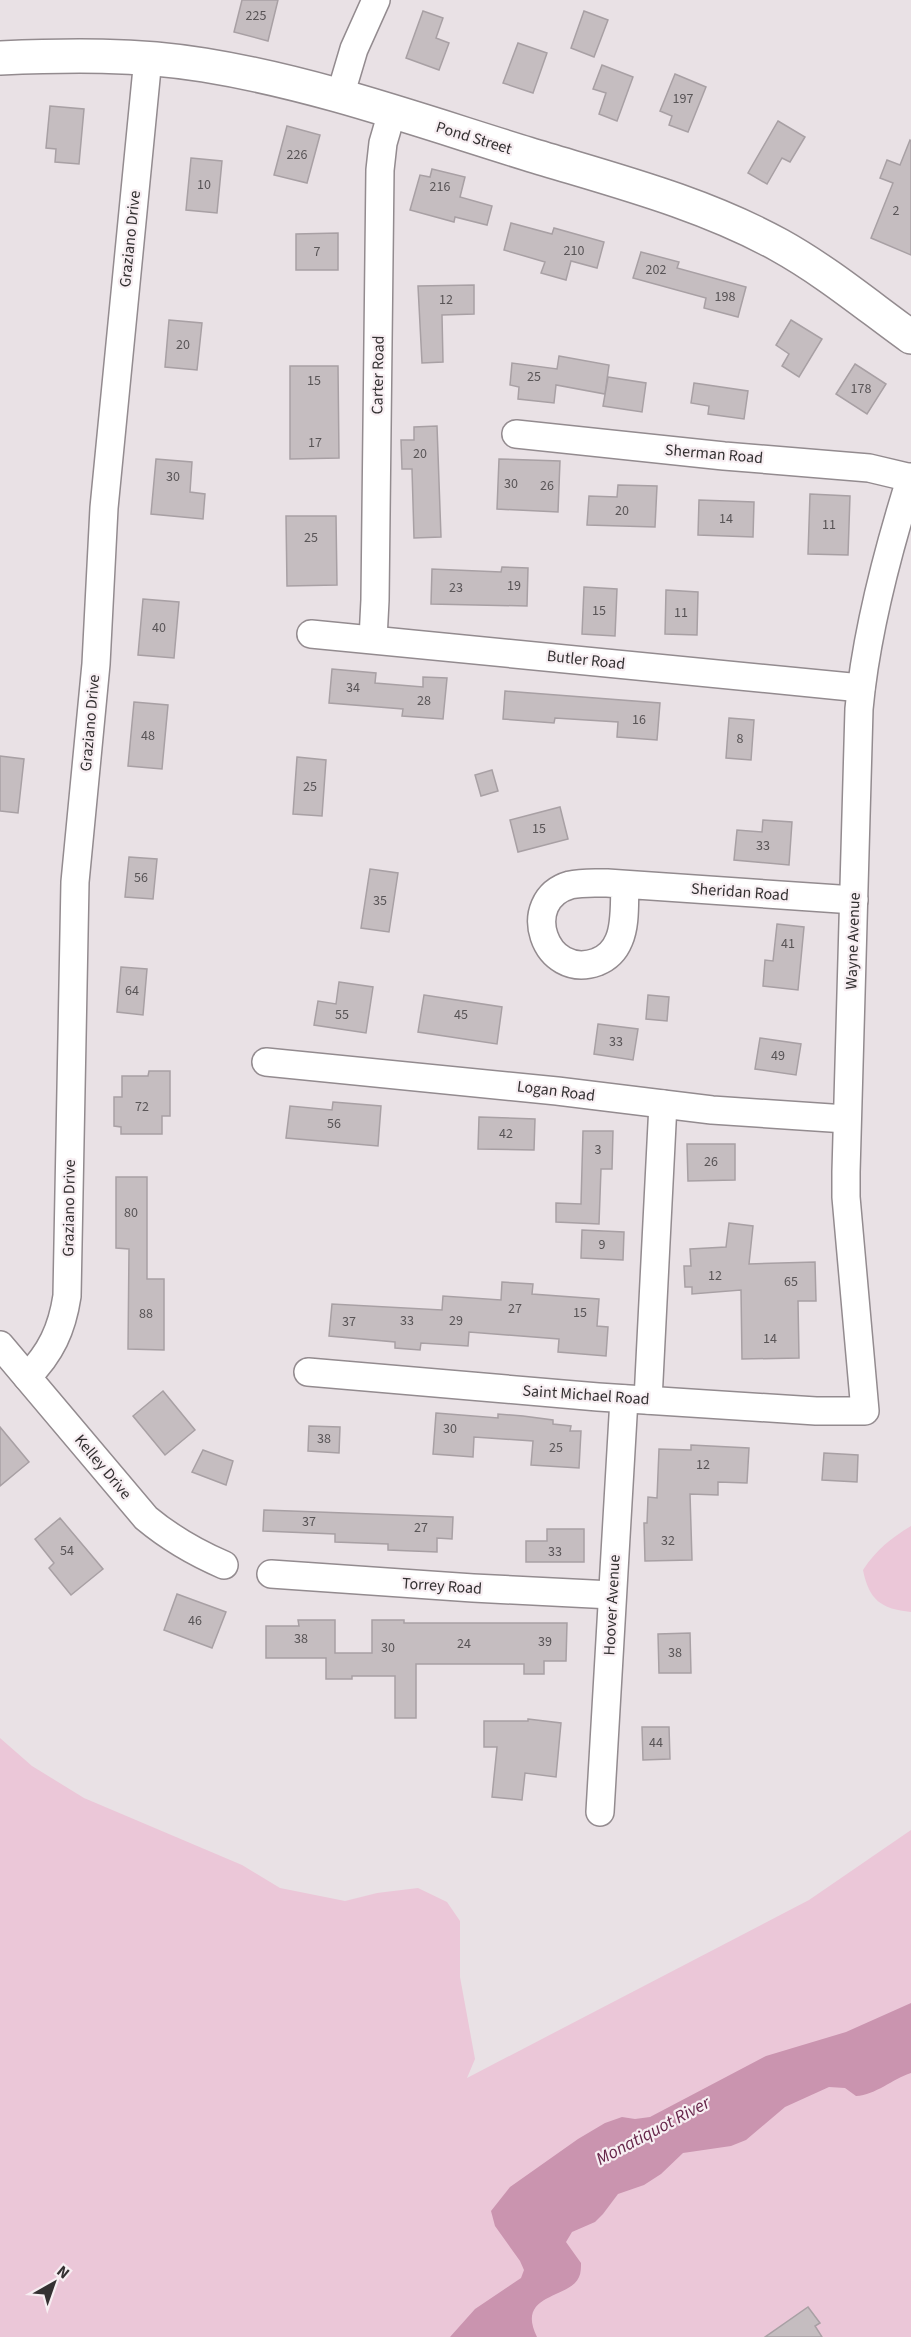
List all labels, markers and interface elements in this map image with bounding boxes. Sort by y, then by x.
house number: 225 [246,6,266,26]
house number: 197 [673,89,693,109]
street label: Pond Street [433,116,515,160]
house number: 226 [287,145,307,165]
house number: 10 [197,175,211,195]
house number: 216 [430,177,450,197]
street label: Graziano Drive [114,189,146,288]
house number: 2 [893,201,900,221]
house number: 210 [564,241,584,261]
house number: 7 [314,242,321,262]
house number: 202 [646,260,666,280]
house number: 198 [715,287,735,307]
house number: 12 [439,290,453,310]
house number: 20 [176,335,190,355]
street label: Carter Road [366,335,390,415]
house number: 25 [527,367,541,387]
house number: 15 [307,371,321,391]
house number: 178 [851,379,871,399]
house number: 17 [308,433,322,453]
street label: Sherman Road [664,439,764,469]
house number: 20 [413,444,427,464]
house number: 30 [166,467,180,487]
house number: 30 [504,474,518,494]
house number: 26 [540,476,554,496]
house number: 20 [615,501,629,521]
house number: 14 [719,509,733,529]
house number: 11 [822,515,836,535]
house number: 25 [304,528,318,548]
house number: 19 [507,576,521,596]
house number: 23 [449,578,463,598]
house number: 15 [592,601,606,621]
house number: 11 [674,603,688,623]
house number: 40 [152,618,166,638]
street label: Butler Road [546,645,626,675]
street label: Graziano Drive [75,674,105,772]
house number: 34 [346,678,360,698]
house number: 28 [417,691,431,711]
house number: 16 [632,710,646,730]
house number: 48 [141,726,155,746]
house number: 8 [737,729,744,749]
house number: 25 [303,777,317,797]
house number: 15 [532,819,546,839]
house number: 33 [756,836,770,856]
house number: 56 [134,868,148,888]
street label: Sheridan Road [690,878,790,906]
house number: 35 [373,891,387,911]
street label: Wayne Avenue [840,892,866,990]
house number: 41 [781,934,795,954]
house number: 64 [125,981,139,1001]
house number: 55 [335,1005,349,1025]
house number: 45 [454,1005,468,1025]
house number: 33 [609,1032,623,1052]
house number: 49 [771,1046,785,1066]
street label: Logan Road [516,1075,596,1107]
house number: 72 [135,1097,149,1117]
house number: 56 [327,1114,341,1134]
house number: 42 [499,1124,513,1144]
house number: 3 [595,1140,602,1160]
house number: 26 [704,1152,718,1172]
street label: Graziano Drive [57,1159,81,1257]
house number: 80 [124,1203,138,1223]
house number: 9 [599,1235,606,1255]
house number: 12 [708,1266,722,1286]
house number: 65 [784,1272,798,1292]
house number: 27 [508,1299,522,1319]
house number: 15 [573,1303,587,1323]
house number: 88 [139,1304,153,1324]
house number: 33 [400,1311,414,1331]
house number: 29 [449,1311,463,1331]
house number: 37 [342,1312,356,1332]
house number: 14 [763,1329,777,1349]
street label: Saint Michael Road [522,1380,650,1410]
house number: 30 [443,1419,457,1439]
house number: 38 [317,1429,331,1449]
street label: Kelley Drive [69,1430,137,1504]
house number: 25 [549,1438,563,1458]
house number: 12 [696,1455,710,1475]
house number: 37 [302,1512,316,1532]
house number: 27 [414,1518,428,1538]
house number: 32 [661,1531,675,1551]
house number: 54 [60,1541,74,1561]
house number: 33 [548,1542,562,1562]
street label: Hoover Avenue [598,1554,626,1656]
street label: Torrey Road [401,1572,483,1600]
house number: 46 [188,1611,202,1631]
house number: 38 [294,1629,308,1649]
house number: 39 [538,1632,552,1652]
house number: 24 [457,1634,471,1654]
house number: 30 [381,1638,395,1658]
house number: 38 [668,1643,682,1663]
house number: 44 [649,1733,663,1753]
water label: Monatiquot River [592,2090,715,2172]
north arrow [24,2253,84,2313]
text: N [52,2260,74,2284]

